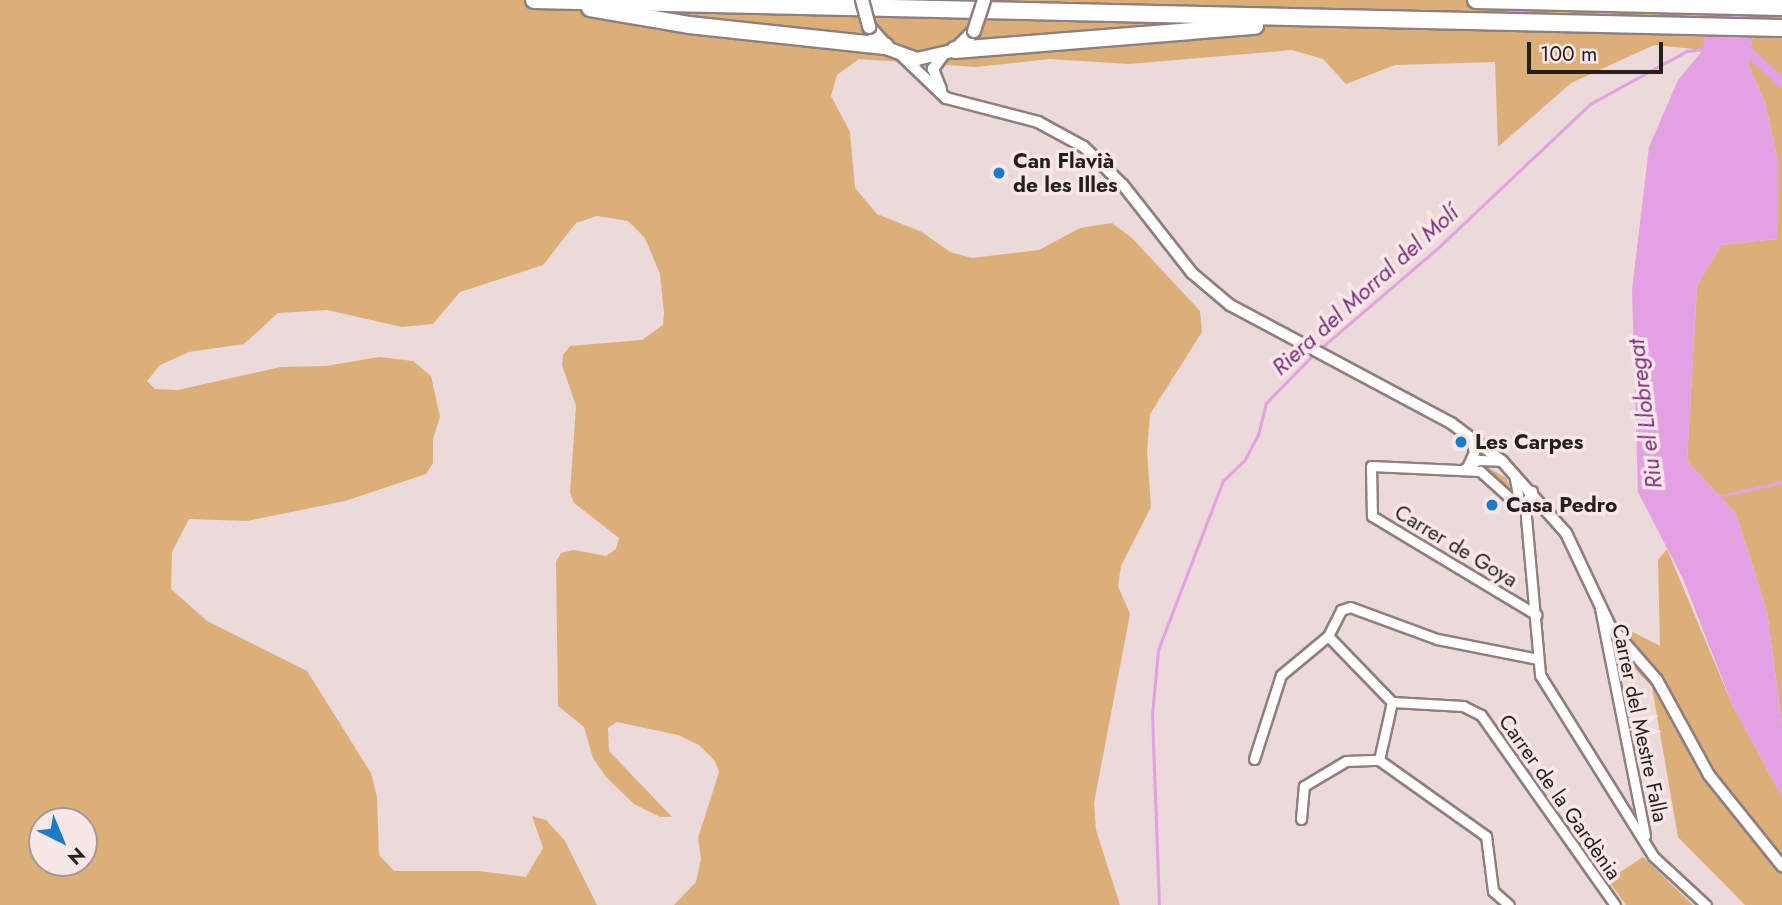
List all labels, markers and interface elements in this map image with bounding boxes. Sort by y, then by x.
scale bar [1530,28,1666,72]
text: 100 m [1540,39,1597,69]
place label: Can Flavià de les Illes [1013,148,1118,198]
marker: Can Flavià de les Illes [991,165,1007,181]
water label: Riera del Morral del Molí [1266,199,1464,381]
water label: Riu el Llobregat [1622,338,1668,490]
place label: Les Carpes [1475,429,1583,455]
marker: Les Carpes [1453,434,1469,450]
place label: Casa Pedro [1506,492,1617,518]
marker: Casa Pedro [1484,497,1500,513]
street label: Carrer de Goya [1390,499,1522,593]
street label: Carrer del Mestre Falla [1607,622,1673,824]
street label: Carrer de la Gardènia [1493,709,1627,885]
north arrow [28,807,98,877]
text: N [62,841,91,871]

